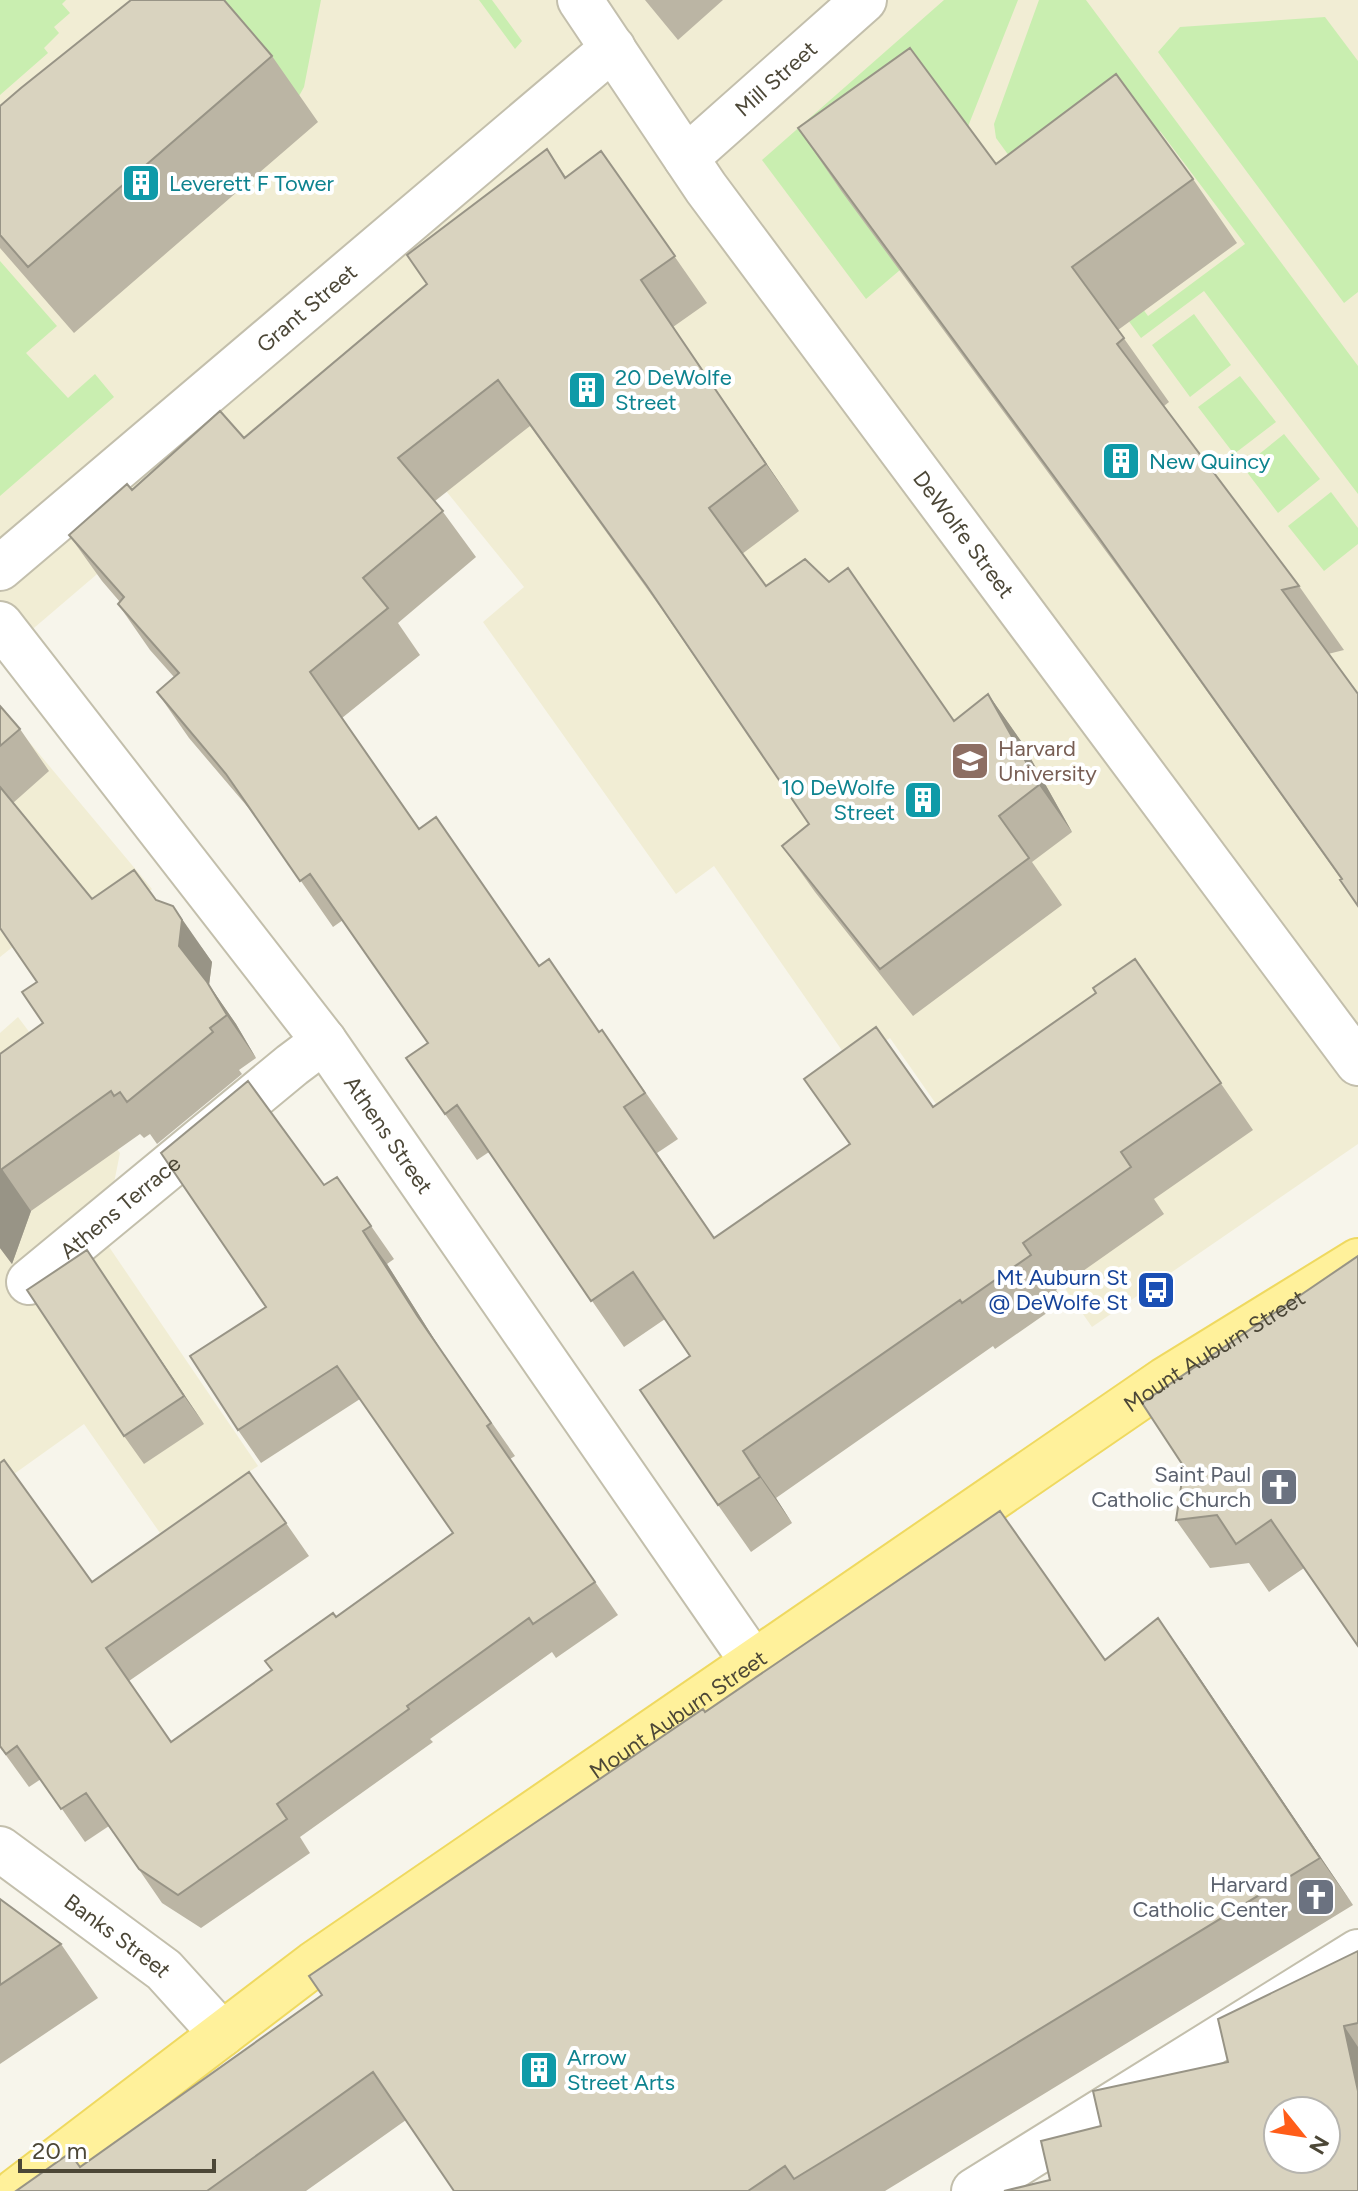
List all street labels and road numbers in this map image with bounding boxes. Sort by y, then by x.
street label: Mill Street [729,35,822,122]
street label: Grant Street [251,258,362,358]
street label: DeWolfe Street [908,465,1020,603]
street label: Athens Street [339,1071,439,1199]
street label: Athens Terrace [54,1149,186,1265]
street label: Mount Auburn Street [1118,1284,1310,1418]
street label: Mount Auburn Street [584,1644,772,1784]
street label: Banks Street [59,1888,177,1983]

